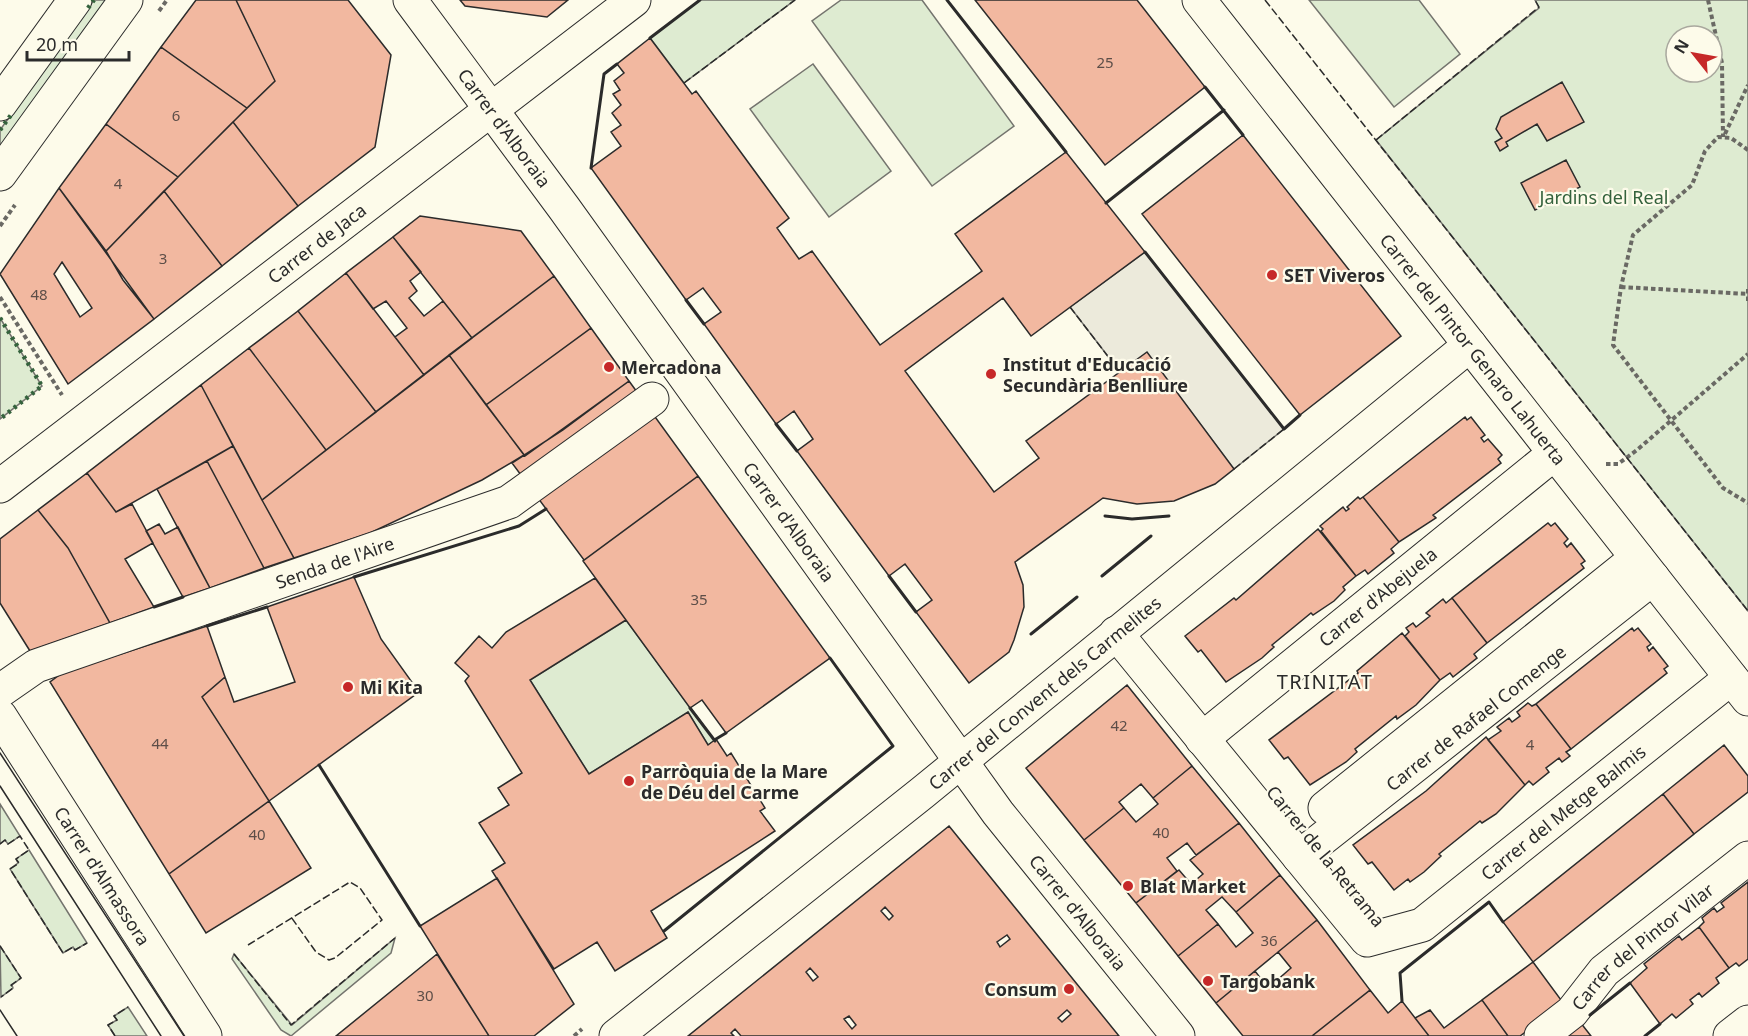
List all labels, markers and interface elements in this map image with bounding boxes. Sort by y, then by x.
scale bar [27,24,129,62]
north arrow [1664,24,1724,84]
text: 20 m [36,32,78,56]
text: N [1668,35,1694,58]
house number: 25 [1096,52,1114,72]
street label: Carrer d'Alboraia [453,63,557,192]
house number: 6 [172,105,180,125]
house number: 4 [114,173,123,193]
park label: Jardins del Real [1538,185,1668,209]
street label: Carrer de Jaca [263,198,371,289]
street label: Carrer del Pintor Genaro Lahuerta [1375,228,1572,470]
house number: 3 [159,248,167,268]
place label: SET Viveros [1284,263,1385,287]
marker: SET Viveros [1265,268,1279,282]
house number: 48 [30,284,48,304]
place label: Institut d'Educació Secundària Benlliure [1003,352,1188,397]
place label: Mercadona [621,355,722,379]
marker: Mercadona [602,360,616,374]
marker: Institut d'Educació Secundària Benlliure [984,367,998,381]
street label: Carrer d'Alboraia [738,457,840,587]
street label: Senda de l'Aire [272,531,397,594]
street label: Carrer d'Abejuela [1313,542,1442,652]
house number: 35 [690,589,708,609]
street label: Carrer del Convent dels Carmelites [923,591,1166,795]
street label: Carrer de Rafael Comenge [1381,639,1571,796]
district label: TRINITAT [1277,668,1373,695]
place label: Mi Kita [360,675,423,699]
marker: Mi Kita [341,680,355,694]
house number: 42 [1110,715,1128,735]
house number: 44 [151,733,169,753]
house number: 4 [1526,734,1535,754]
street label: Carrer del Metge Balmis [1476,739,1650,886]
place label: Parròquia de la Mare de Déu del Carme [641,759,828,804]
marker: Parròquia de la Mare de Déu del Carme [622,774,636,788]
street label: Carrer de la Retrama [1261,780,1391,932]
street label: Carrer d'Almassora [49,802,156,950]
house number: 40 [1152,822,1170,842]
house number: 40 [248,824,266,844]
street label: Carrer d'Alboraia [1024,849,1132,975]
place label: Blat Market [1140,874,1246,898]
street label: Carrer del Pintor Vilar [1566,877,1719,1015]
marker: Blat Market [1121,879,1135,893]
house number: 36 [1260,930,1278,950]
place label: Targobank [1220,969,1316,993]
marker: Targobank [1201,974,1215,988]
place label: Consum [984,977,1057,1001]
marker: Consum [1062,982,1076,996]
house number: 30 [416,985,434,1005]

